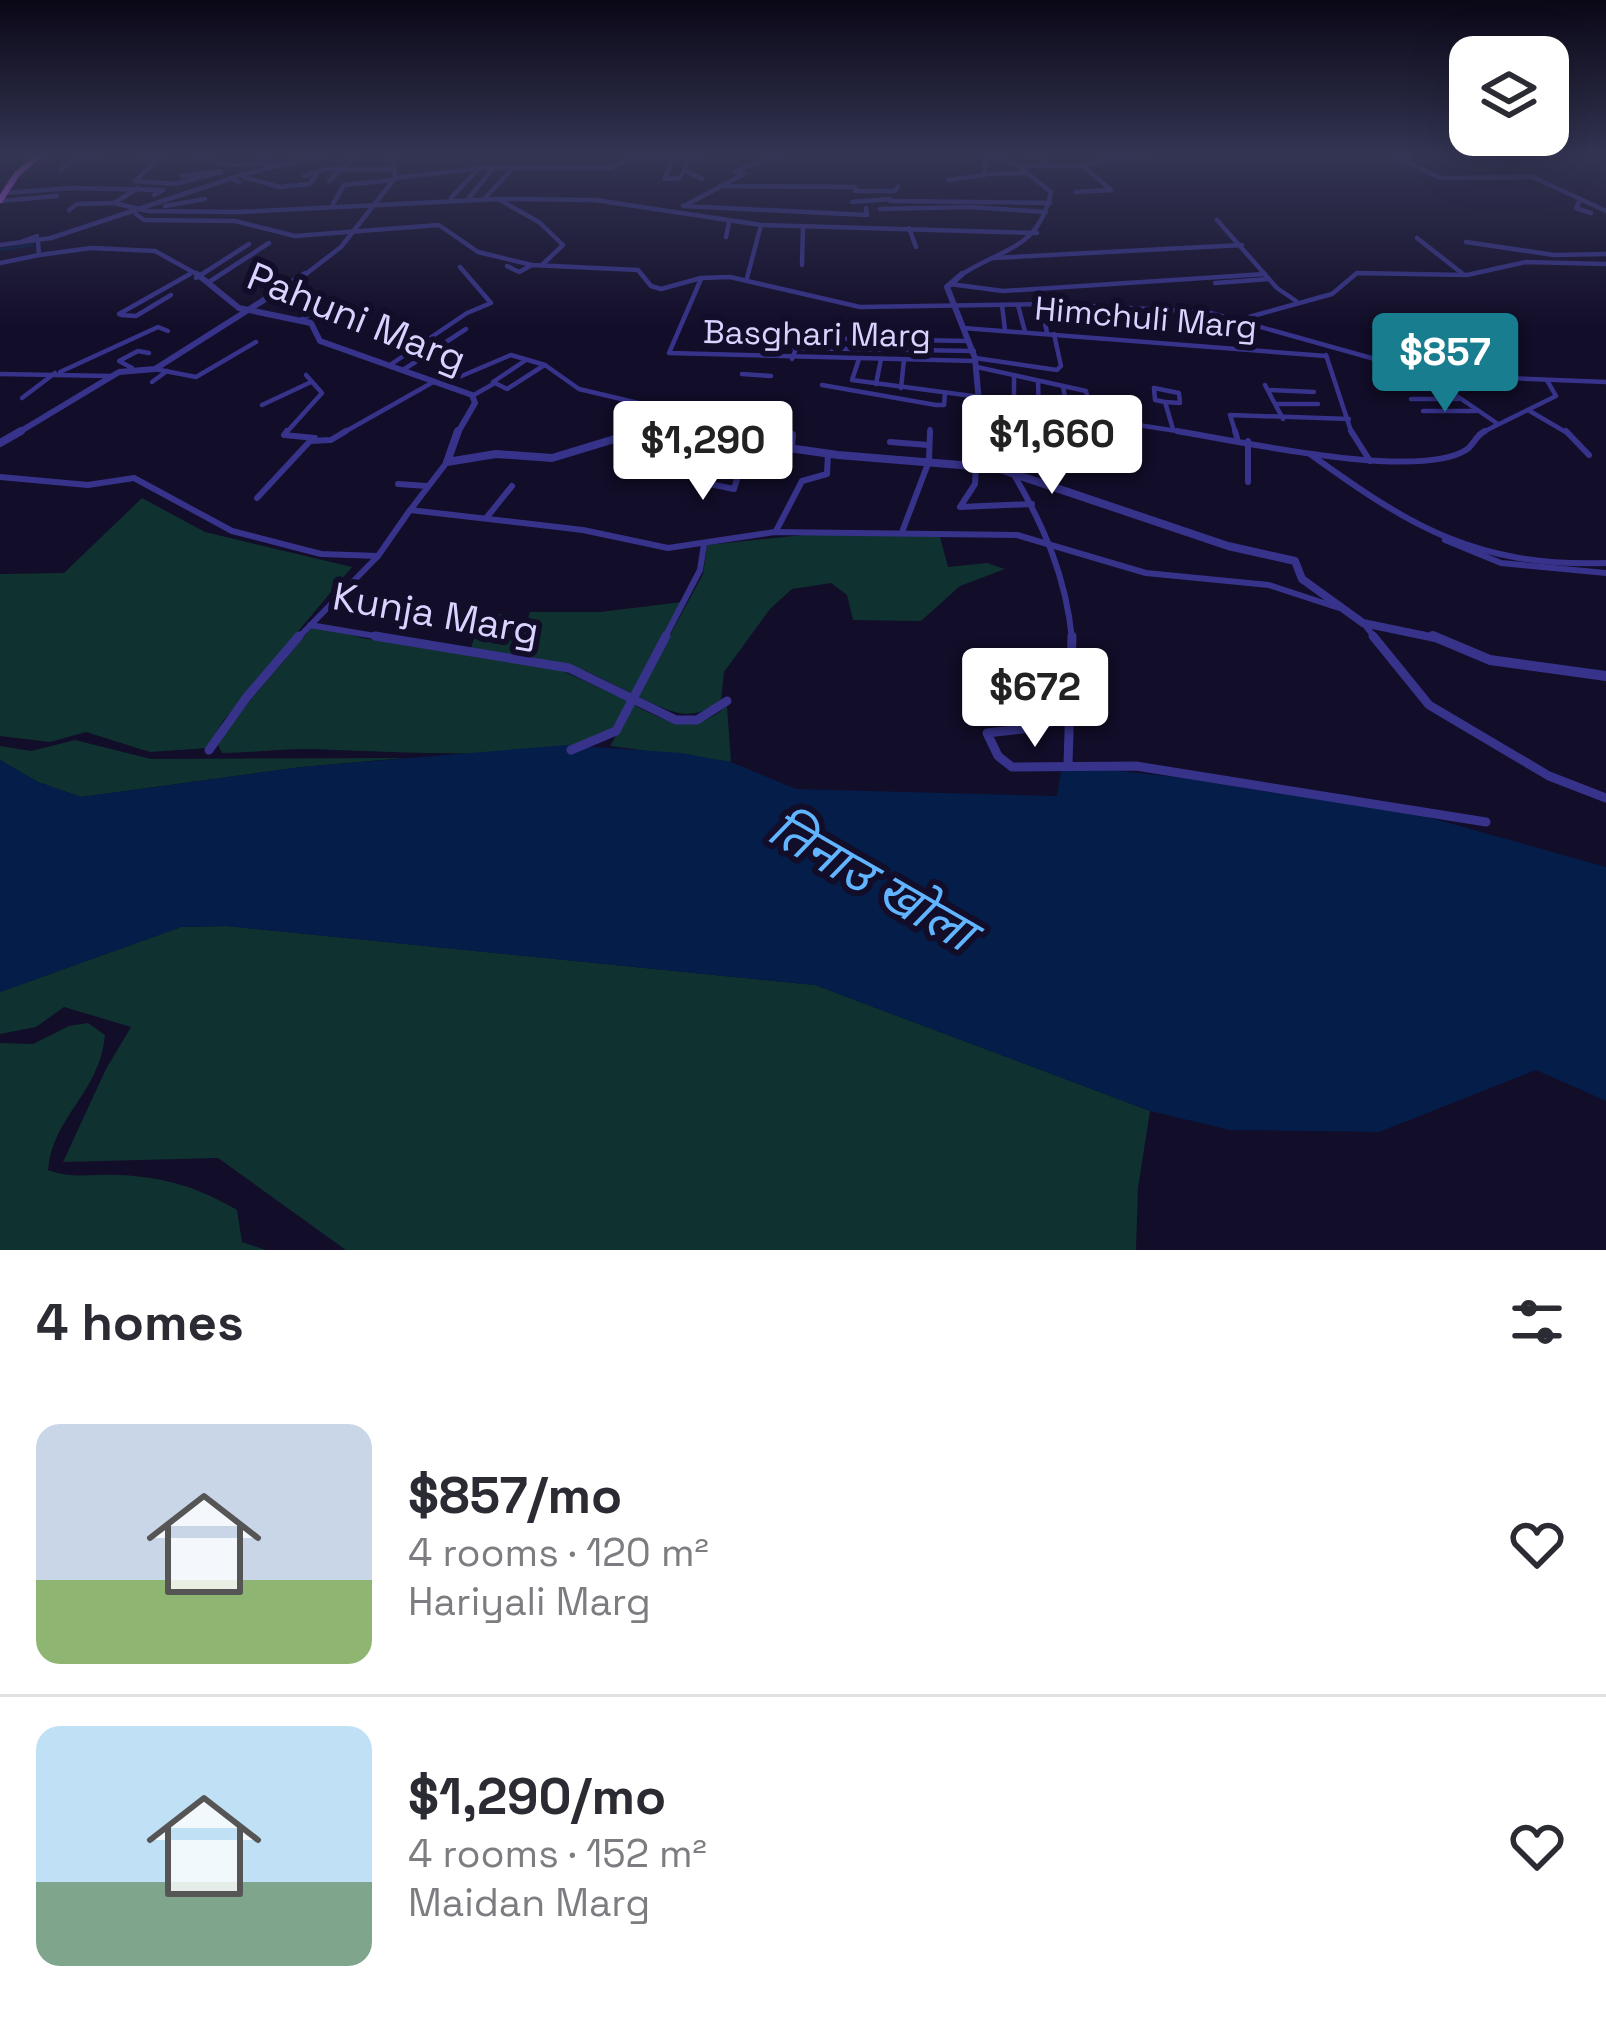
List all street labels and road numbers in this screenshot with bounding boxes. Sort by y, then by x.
street label: Pahuni Marg [240,251,473,384]
street label: Himchuli Marg [1033,287,1259,349]
street label: Basghari Marg [703,311,931,357]
street label: Kunja Marg [329,571,543,656]

